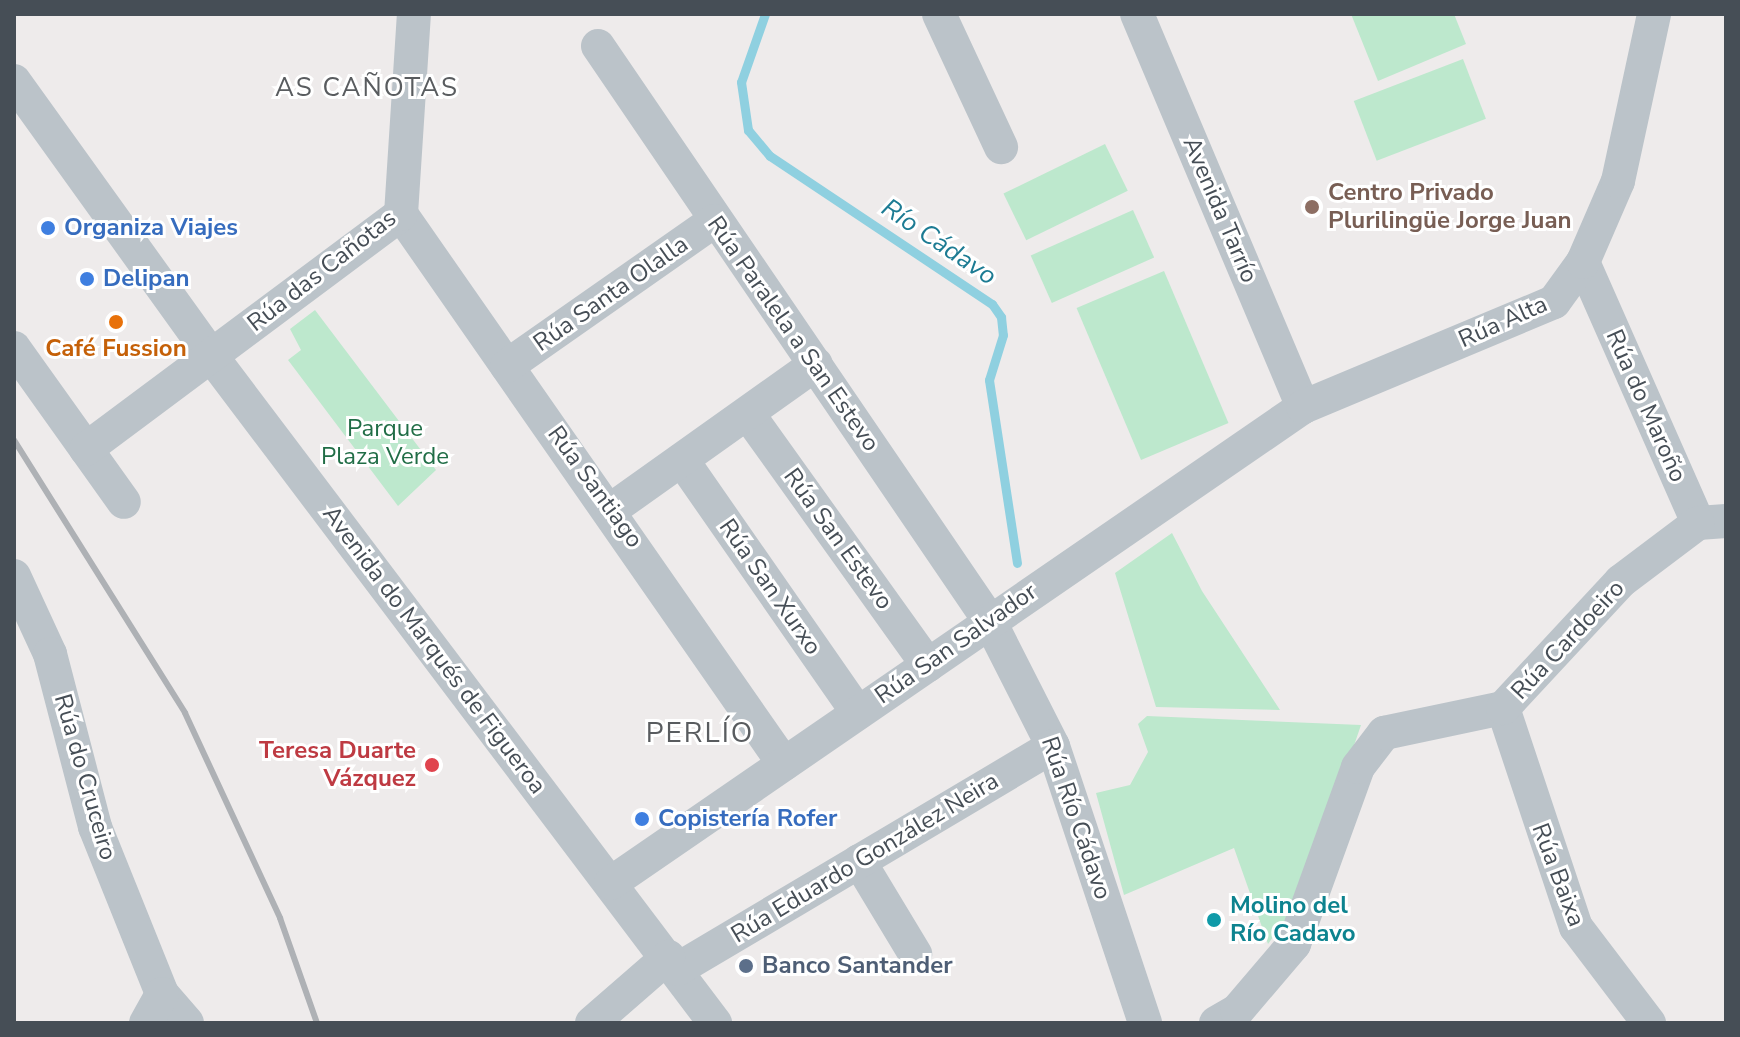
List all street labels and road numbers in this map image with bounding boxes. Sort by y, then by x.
street label: Avenida Tarrío [1176,133,1264,287]
street label: Rúa das Cañotas [242,204,402,338]
street label: Rúa Paralela a San Estevo [701,211,885,457]
street label: Rúa Santa Olalla [528,230,694,358]
street label: Rúa Alta [1454,290,1552,354]
street label: Rúa do Maroño [1600,325,1692,487]
street label: Rúa Santiago [541,420,649,554]
street label: Rúa San Estevo [777,463,899,615]
street label: Avenida do Marqués de Figueroa [316,500,552,800]
street label: Rúa San Xurxo [713,514,827,660]
street label: Rúa Cardoeiro [1505,574,1631,706]
street label: Rúa San Salvador [870,577,1042,711]
street label: Rúa do Cruceiro [48,691,122,863]
street label: Rúa Río Cádavo [1035,733,1117,903]
street label: Rúa Eduardo González Neira [726,767,1004,949]
street label: Rúa Baixa [1525,819,1591,931]

